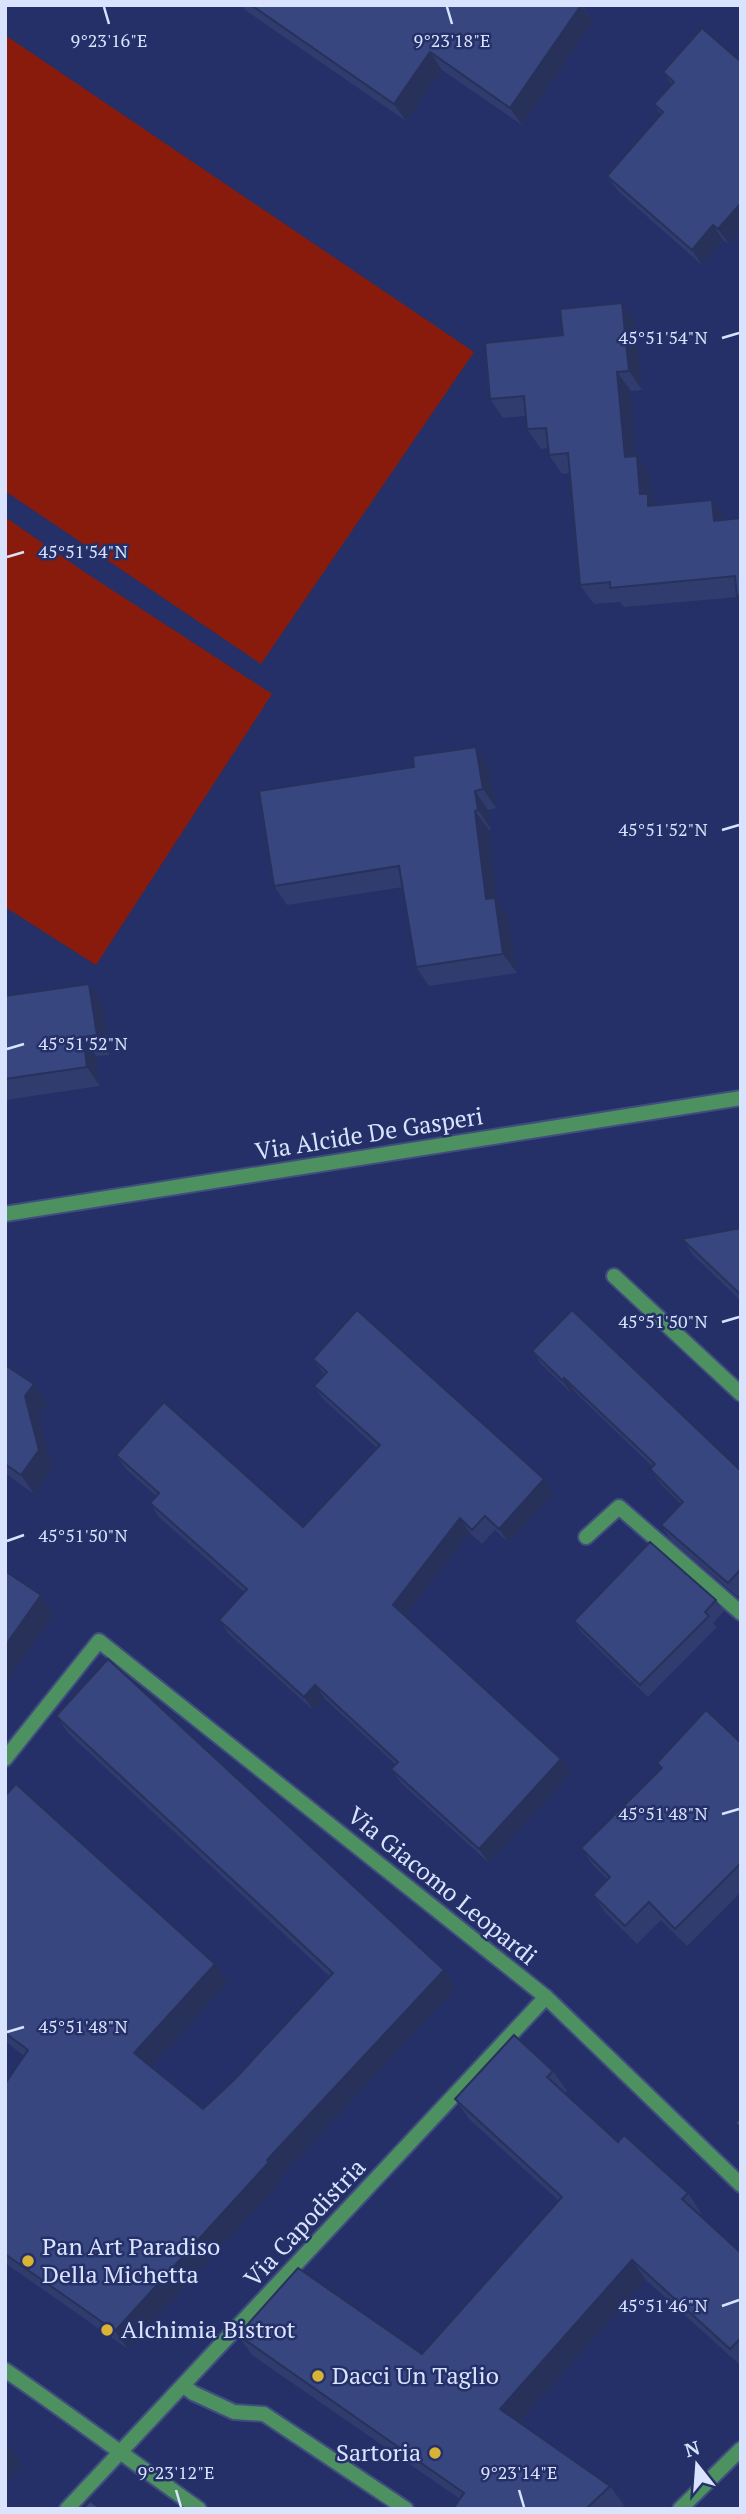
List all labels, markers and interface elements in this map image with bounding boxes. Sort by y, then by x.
text: 9°23'16"E [71,28,147,52]
text: 9°23'18"E [414,28,490,52]
text: 45°51'54"N [618,325,708,349]
text: 45°51'54"N [38,539,128,563]
text: 45°51'52"N [618,817,708,841]
text: 45°51'52"N [38,1031,128,1055]
street label: Via Alcide De Gasperi [253,1099,485,1167]
text: 45°51'50"N [618,1309,708,1333]
text: 45°51'50"N [38,1523,128,1547]
street label: Via Giacomo Leopardi [341,1799,544,1972]
text: 45°51'48"N [618,1801,708,1825]
text: 45°51'48"N [38,2014,128,2038]
street label: Via Capodistria [236,2151,372,2293]
place label: Pan Art Paradiso Della Michetta [42,2230,220,2290]
marker: Pan Art Paradiso Della Michetta [20,2253,36,2269]
text: 45°51'46"N [618,2293,708,2317]
place label: Alchimia Bistrot [121,2313,296,2345]
marker: Alchimia Bistrot [99,2322,115,2338]
place label: Dacci Un Taglio [332,2359,499,2391]
marker: Dacci Un Taglio [310,2368,326,2384]
north arrow [662,2430,732,2500]
text: N [681,2434,703,2462]
place label: Sartoria [336,2436,421,2468]
marker: Sartoria [427,2445,443,2461]
text: 9°23'12"E [138,2460,214,2484]
text: 9°23'14"E [481,2460,557,2484]

